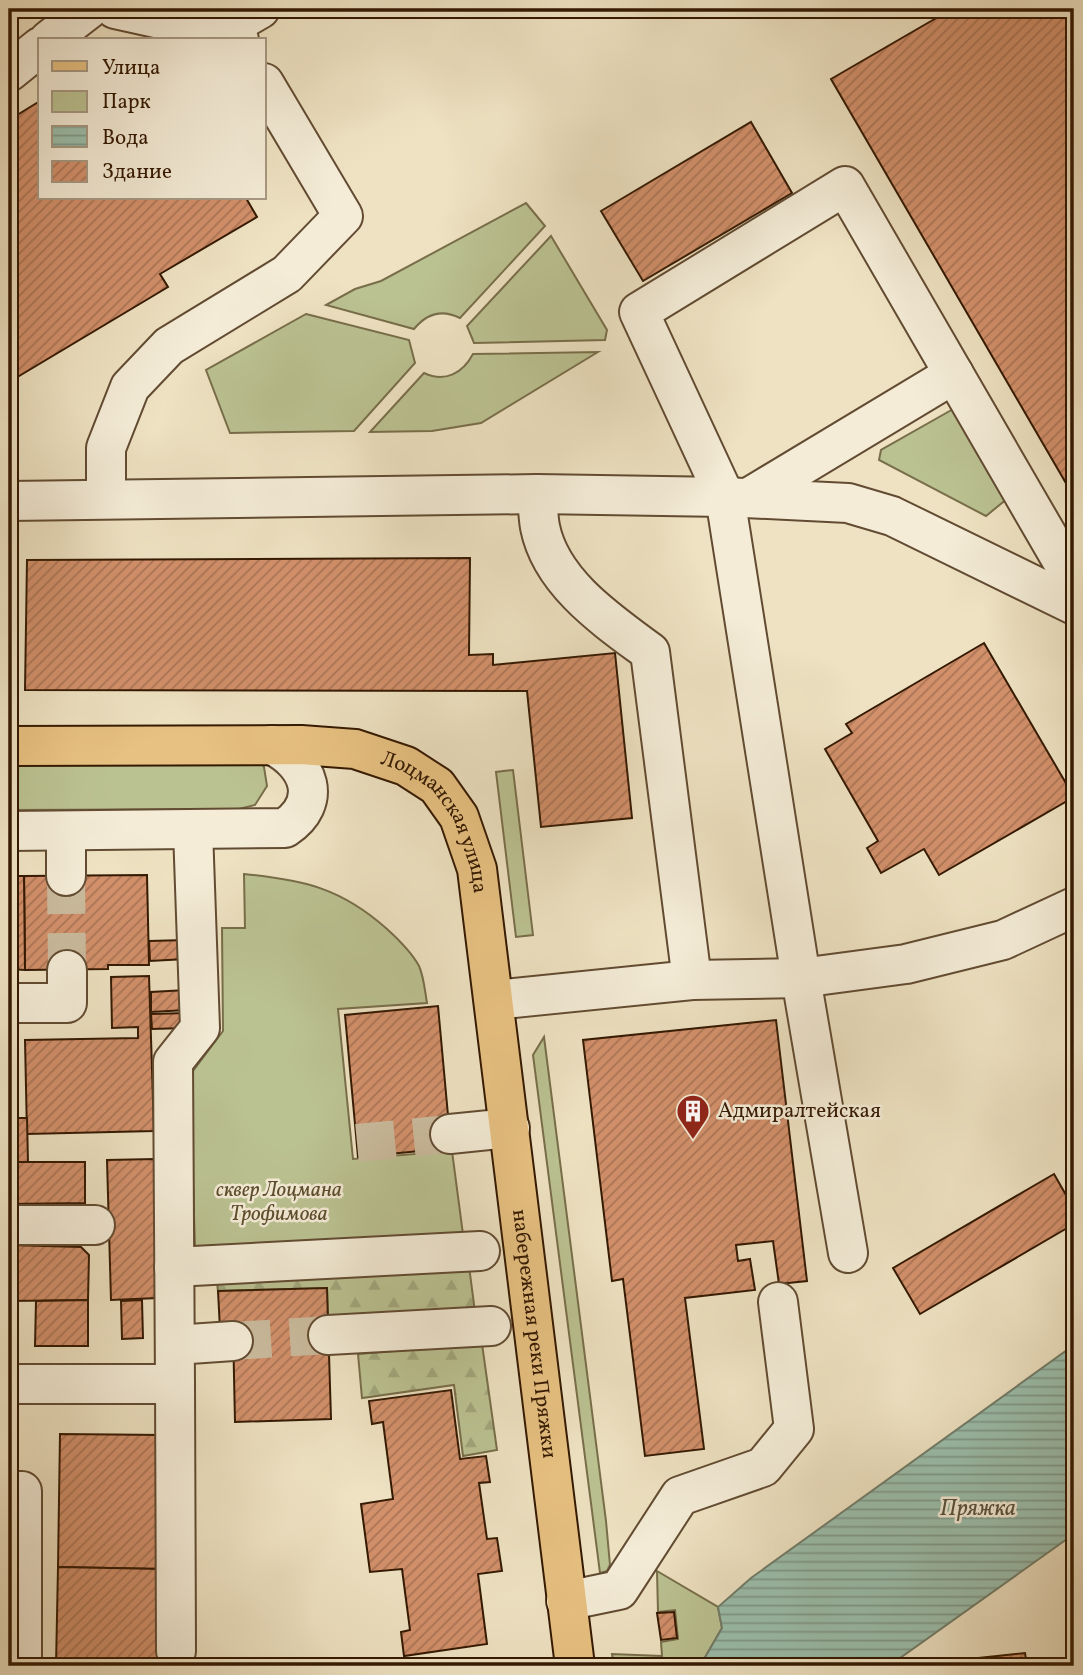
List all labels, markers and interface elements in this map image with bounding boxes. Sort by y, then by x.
legend [38,38,266,200]
text: Улица [102,54,160,83]
text: Парк [102,88,151,117]
text: Вода [102,124,149,153]
text: Здание [102,158,172,187]
street label: Лоцманская улица [377,744,494,895]
building icon: Адмиралтейская [674,1092,712,1141]
place label: Адмиралтейская [718,1097,881,1126]
park label: сквер Лоцмана Трофимова [216,1176,342,1229]
street label: набережная реки Пряжки [504,1207,564,1460]
water label: Пряжка [940,1493,1016,1525]

